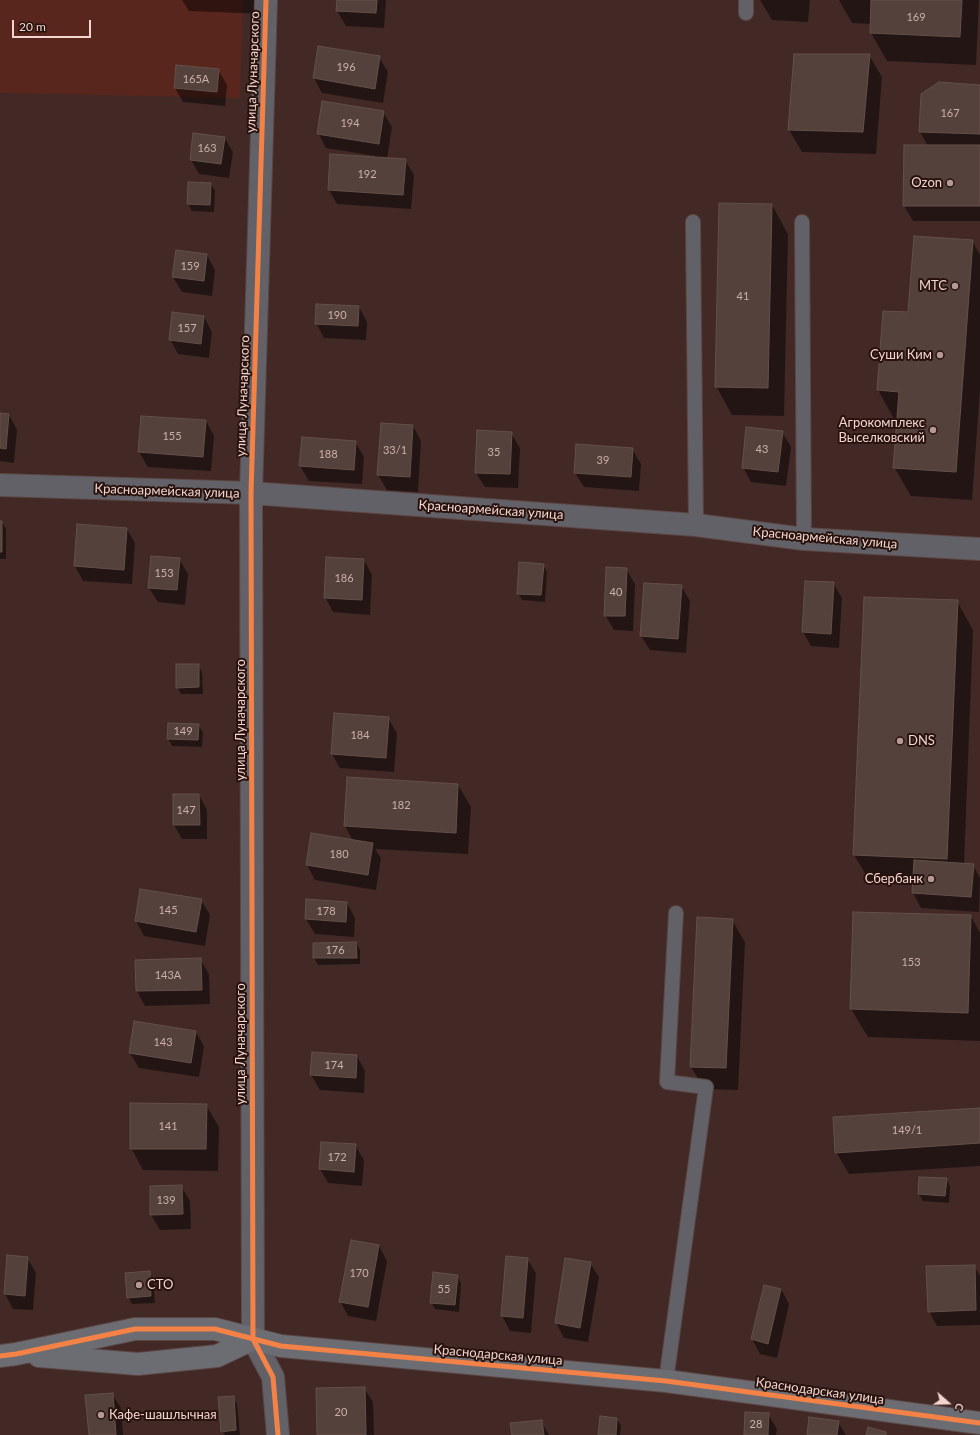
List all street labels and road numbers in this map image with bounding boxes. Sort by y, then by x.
street label: улица Луначарского [243,11,263,133]
street label: улица Луначарского [233,335,253,457]
street label: Красноармейская улица [94,481,240,501]
street label: Красноармейская улица [418,497,564,523]
street label: Красноармейская улица [752,524,898,552]
street label: улица Луначарского [233,659,249,781]
street label: улица Луначарского [233,983,249,1105]
street label: Краснодарская улица [433,1342,563,1368]
street label: Краснодарская улица [755,1374,885,1408]

